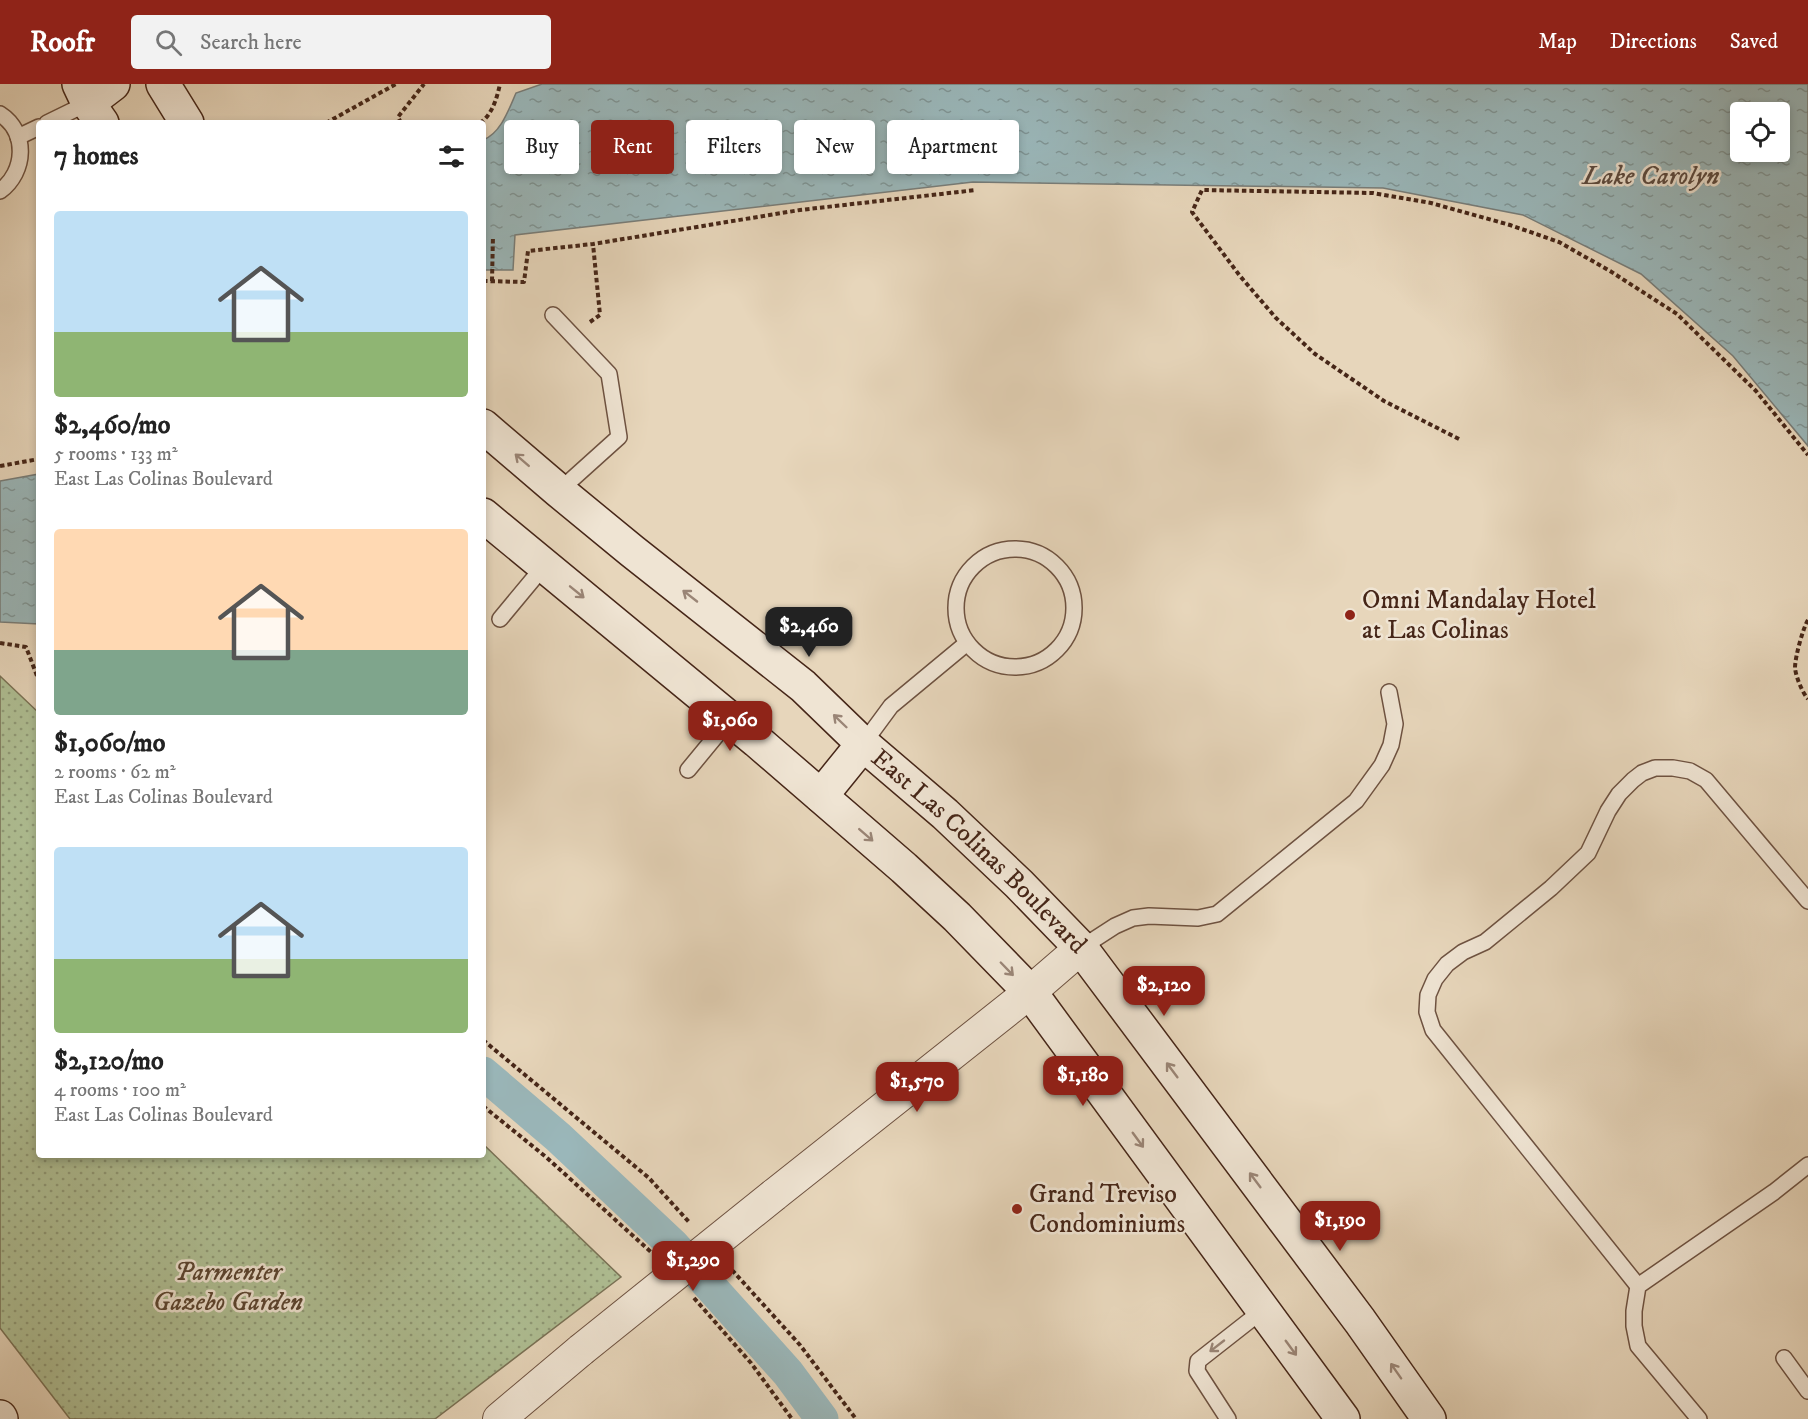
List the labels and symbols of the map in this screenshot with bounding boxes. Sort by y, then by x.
water label: Lake Carolyn [1581,159,1720,193]
one-way arrow [515,453,530,467]
place label: Omni Mandalay Hotel at Las Colinas [1362,584,1596,647]
one-way arrow [569,586,585,599]
one-way arrow [682,590,698,603]
pin: $2,460 [760,607,858,658]
marker: Omni Mandalay Hotel at Las Colinas [1343,608,1357,622]
pin: $1,060 [681,701,779,752]
one-way arrow [832,714,847,728]
street label: East Las Colinas Boulevard [864,742,1094,961]
one-way arrow [858,828,874,841]
one-way arrow [1000,961,1015,976]
pin: $2,120 [1115,966,1213,1017]
pin: $1,180 [1034,1056,1132,1107]
pin: $1,570 [868,1062,966,1113]
one-way arrow [1166,1062,1178,1078]
one-way arrow [1132,1131,1145,1147]
one-way arrow [1249,1173,1261,1189]
place label: Grand Treviso Condominiums [1029,1178,1185,1241]
pin: $1,190 [1291,1201,1389,1252]
marker: Grand Treviso Condominiums [1010,1202,1024,1216]
pin: $1,290 [644,1241,742,1292]
park label: Parmenter Gazebo Garden [153,1256,303,1319]
one-way arrow [1209,1339,1225,1352]
one-way arrow [1285,1339,1297,1355]
one-way arrow [1390,1364,1402,1380]

